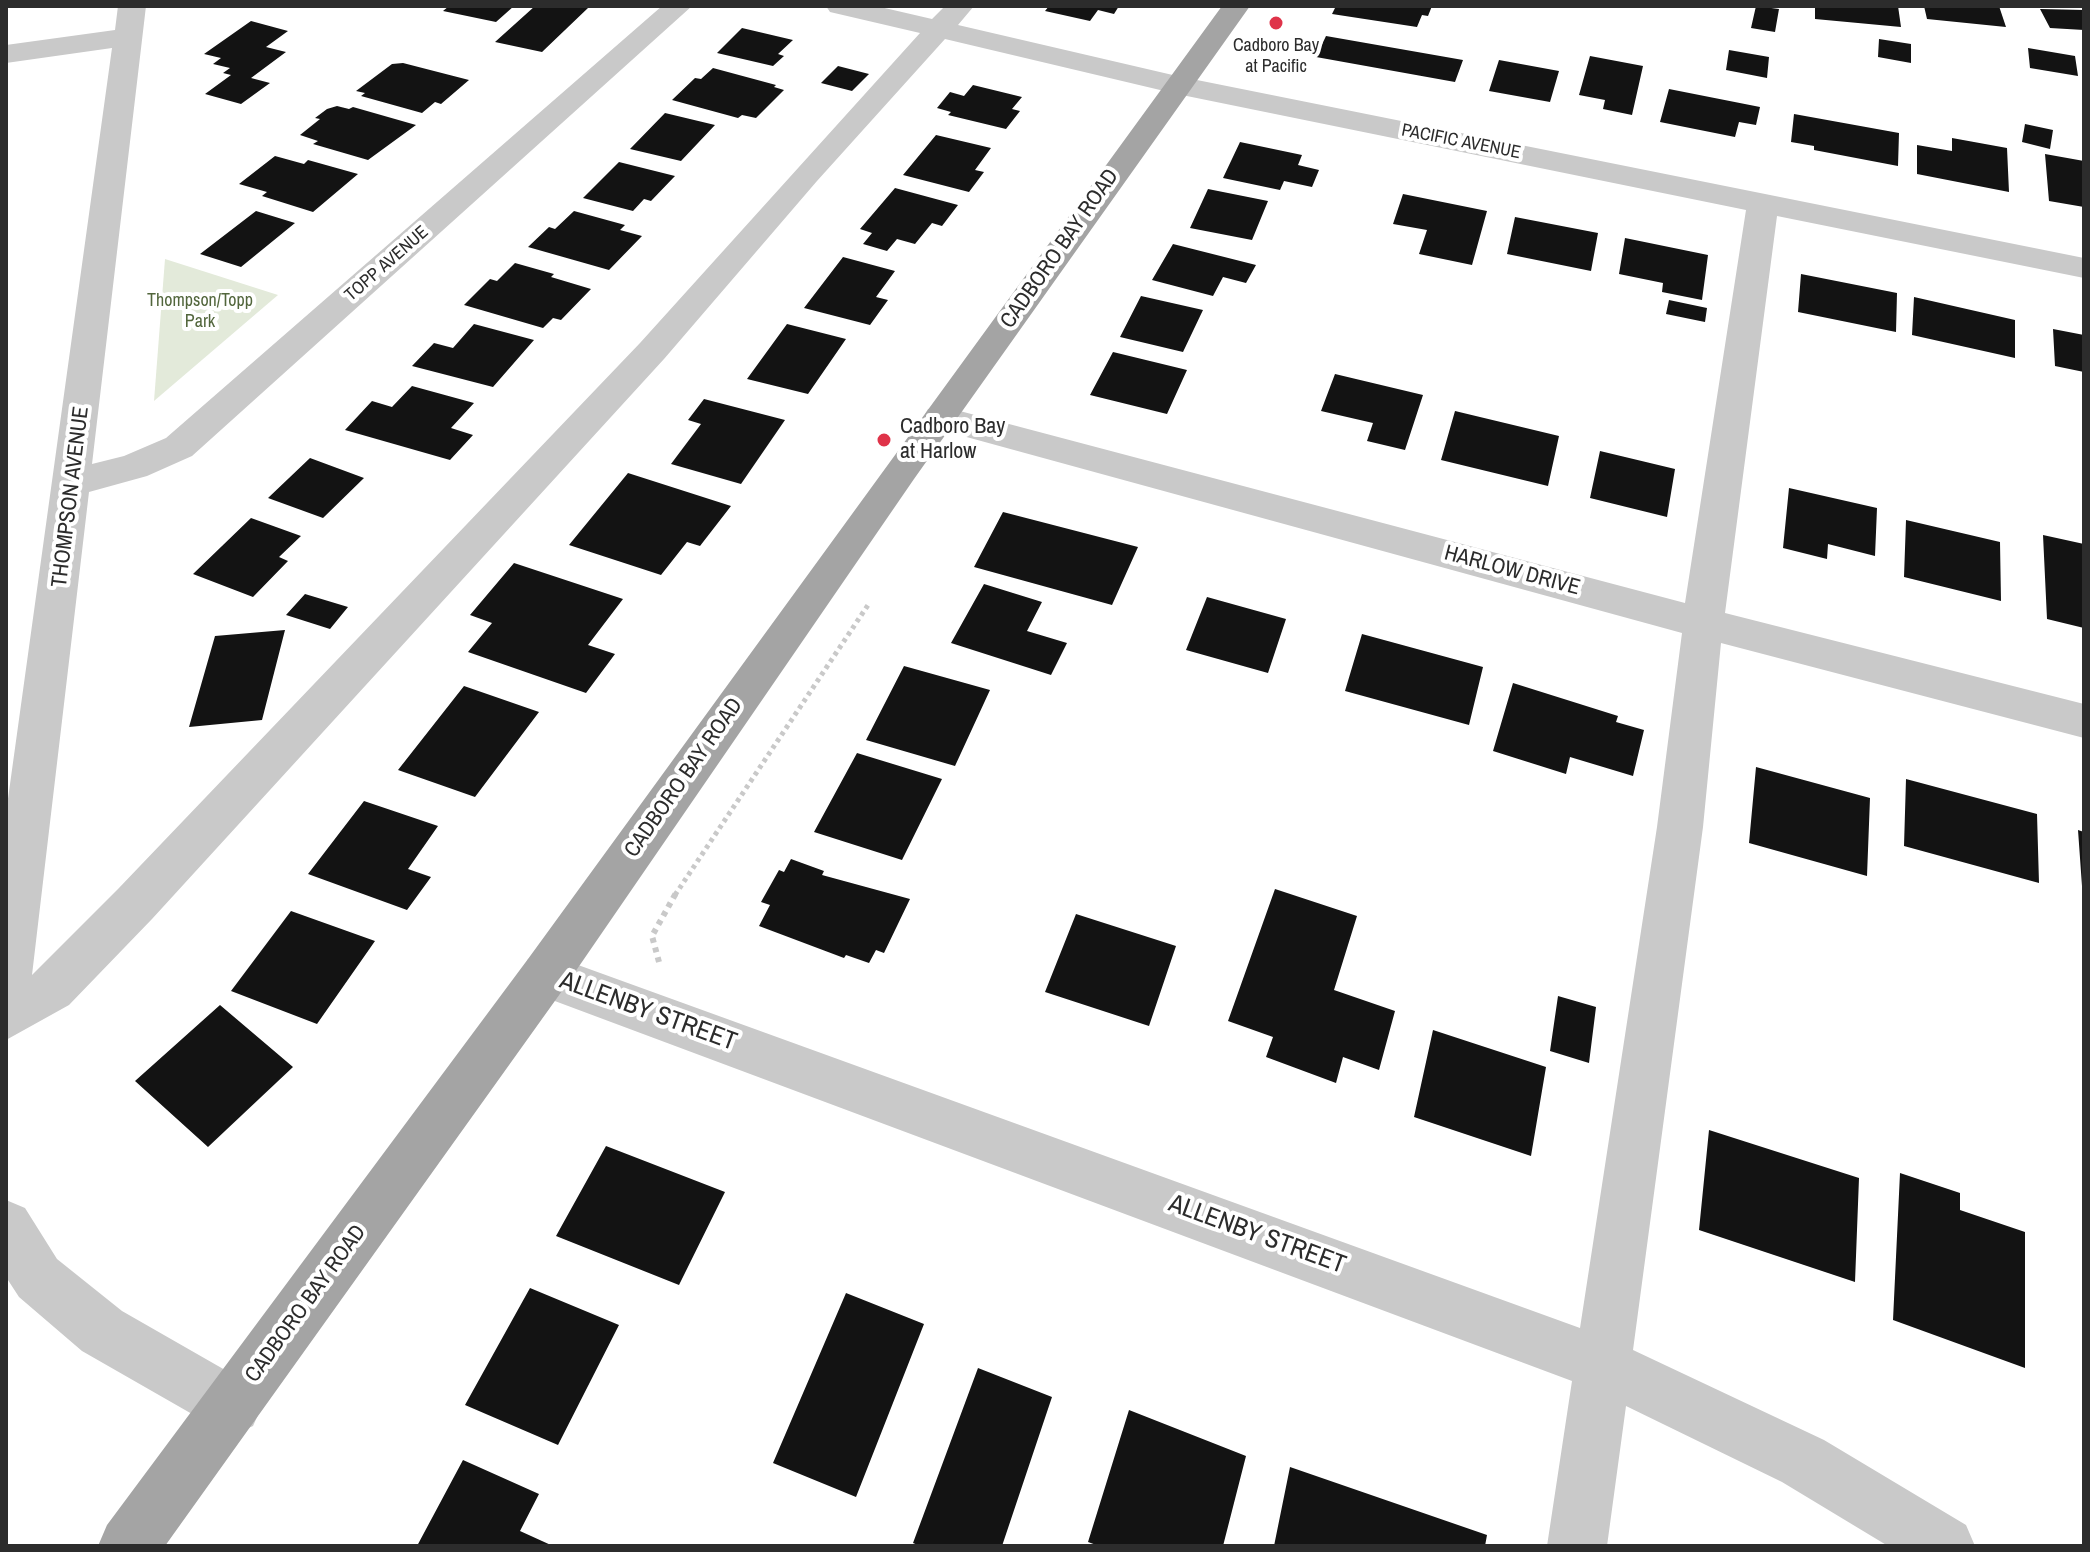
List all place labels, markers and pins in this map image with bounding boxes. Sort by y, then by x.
marker: Cadboro Bay at Pacific [1267,14,1285,32]
place label: Cadboro Bay at Pacific [1233,35,1319,78]
place label: Cadboro Bay at Harlow [900,414,1005,466]
marker: Cadboro Bay at Harlow [875,431,893,449]

